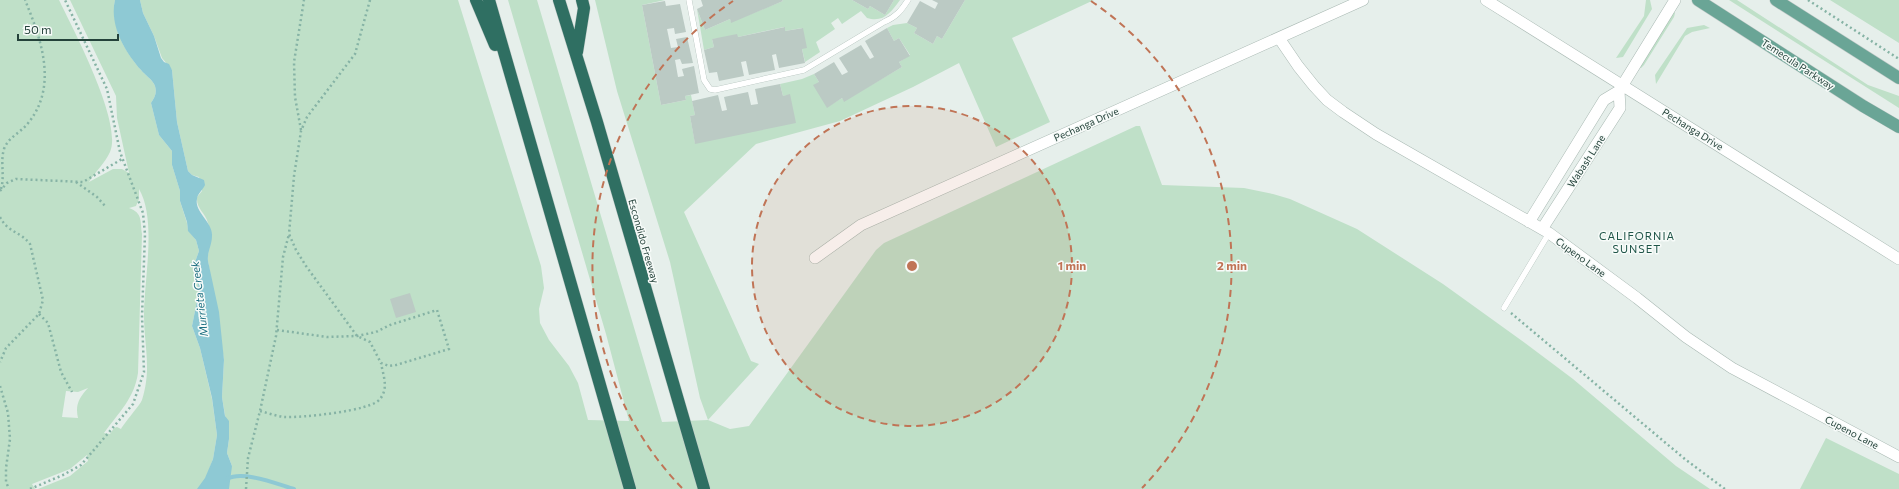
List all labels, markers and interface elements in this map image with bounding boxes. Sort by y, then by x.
scale bar [18,16,118,42]
text: 50 m [24,22,52,36]
street label: Temecula Parkway [1759,36,1837,92]
street label: Pechanga Drive [1052,104,1120,144]
street label: Pechanga Drive [1660,105,1726,153]
street label: Wabash Lane [1565,132,1607,190]
street label: Escondido Freeway [626,197,662,285]
district label: CALIFORNIA SUNSET [1599,229,1675,255]
street label: Cupeno Lane [1554,235,1608,279]
text: 1 min [1058,258,1086,272]
text: 2 min [1217,258,1247,272]
centre of rings [905,259,919,273]
water label: Murrieta Creek [188,260,210,337]
street label: Cupeno Lane [1823,413,1881,451]

